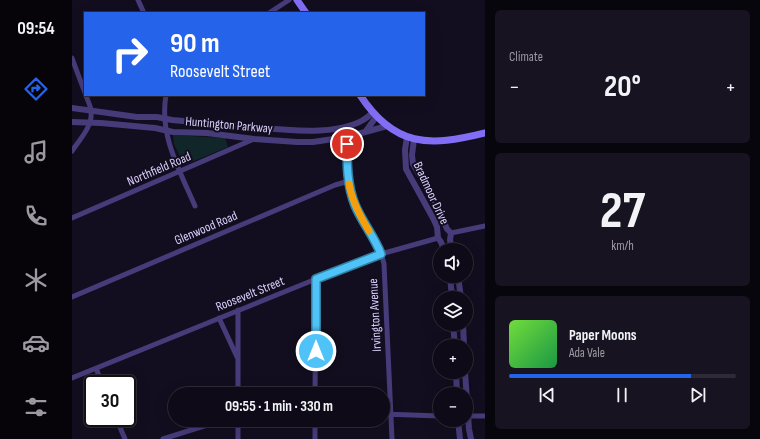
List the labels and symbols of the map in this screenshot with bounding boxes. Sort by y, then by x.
street label: Huntington Parkway [185,113,273,137]
pin [330,127,364,161]
street label: Northfield Road [125,148,193,190]
street label: Bradmoor Drive [410,159,452,227]
street label: Glenwood Road [172,208,240,248]
street label: Roosevelt Street [213,273,287,315]
street label: Irvington Avenue [365,278,385,352]
position arrow [295,330,337,372]
speed limit sign: 30 [84,375,136,427]

